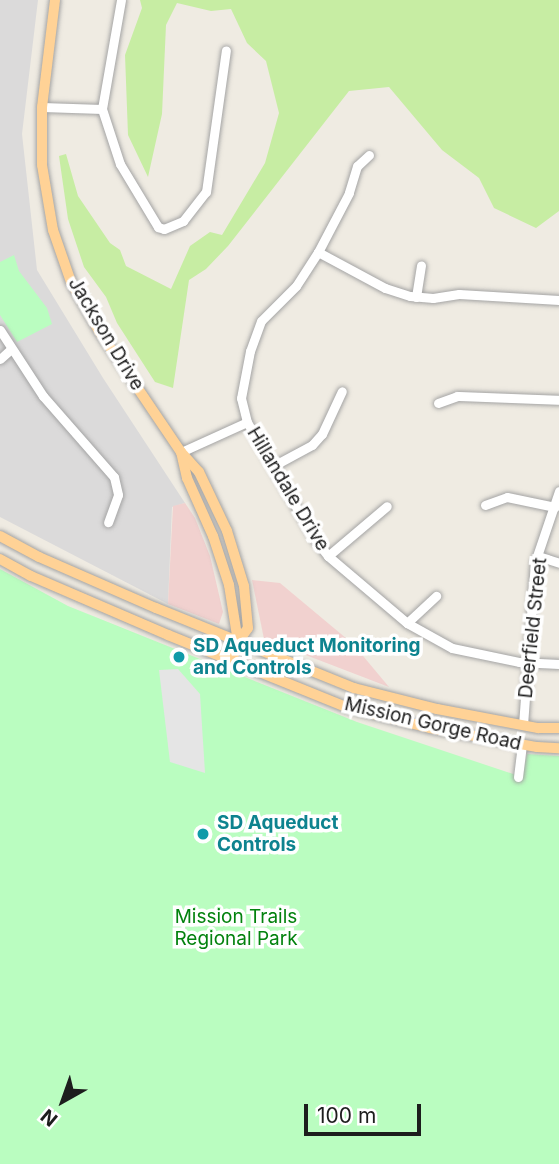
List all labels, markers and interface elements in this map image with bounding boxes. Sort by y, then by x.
street label: Jackson Drive [63,273,149,395]
street label: Hillandale Drive [242,423,334,555]
street label: Deerfield Street [514,557,552,699]
place label: SD Aqueduct Monitoring and Controls [193,635,421,679]
marker: SD Aqueduct Monitoring and Controls [171,649,187,665]
street label: Mission Gorge Road [342,693,524,755]
place label: SD Aqueduct Controls [217,812,338,856]
marker: SD Aqueduct Controls [195,826,211,842]
park label: Mission Trails Regional Park [174,906,298,950]
north arrow [28,1066,98,1136]
scale bar [307,1090,424,1134]
text: 100 m [317,1103,376,1128]
text: N [36,1104,62,1131]

